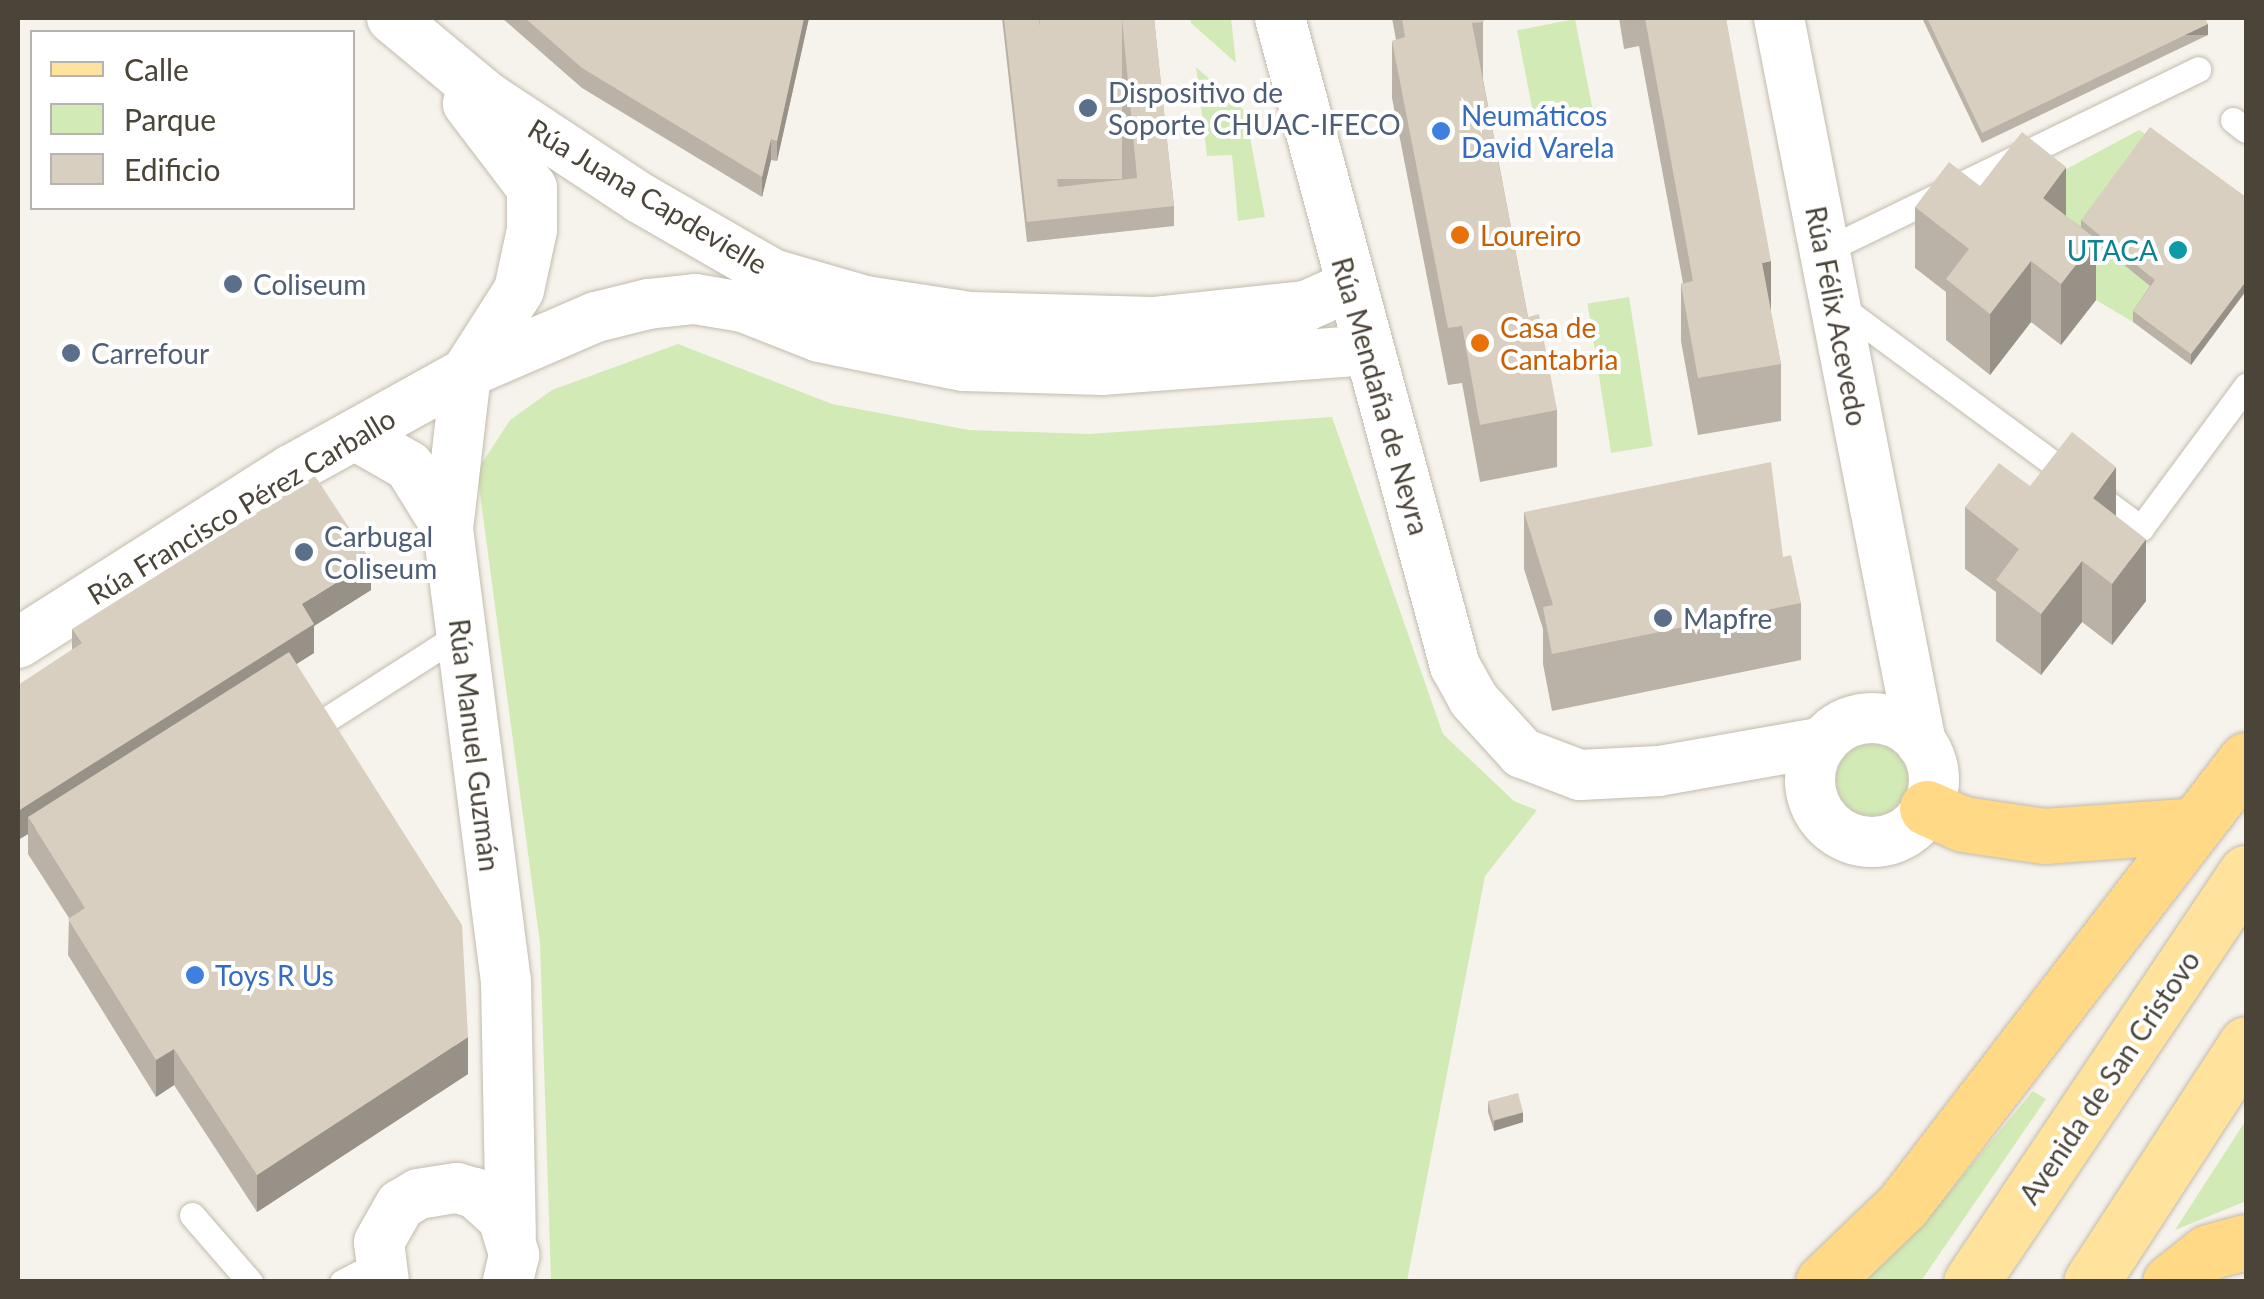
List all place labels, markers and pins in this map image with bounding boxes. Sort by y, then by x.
place label: Dispositivo de Soporte CHUAC-IFECO [1108,75,1401,141]
marker: Dispositivo de Soporte CHUAC-IFECO [1077,97,1099,119]
place label: Neumáticos David Varela [1461,98,1615,164]
marker: Neumáticos David Varela [1430,120,1452,142]
place label: Loureiro [1480,218,1581,252]
marker: Loureiro [1449,224,1471,246]
place label: UTACA [2067,233,2158,267]
marker: UTACA [2167,239,2189,261]
place label: Coliseum [253,267,366,301]
marker: Coliseum [222,273,244,295]
place label: Casa de Cantabria [1500,310,1619,376]
marker: Casa de Cantabria [1469,332,1491,354]
place label: Carrefour [91,336,209,370]
marker: Carrefour [60,342,82,364]
place label: Carbugal Coliseum [324,519,437,585]
marker: Carbugal Coliseum [293,541,315,563]
place label: Mapfre [1683,601,1772,635]
marker: Mapfre [1652,607,1674,629]
place label: Toys R Us [215,958,334,992]
marker: Toys R Us [184,964,206,986]

